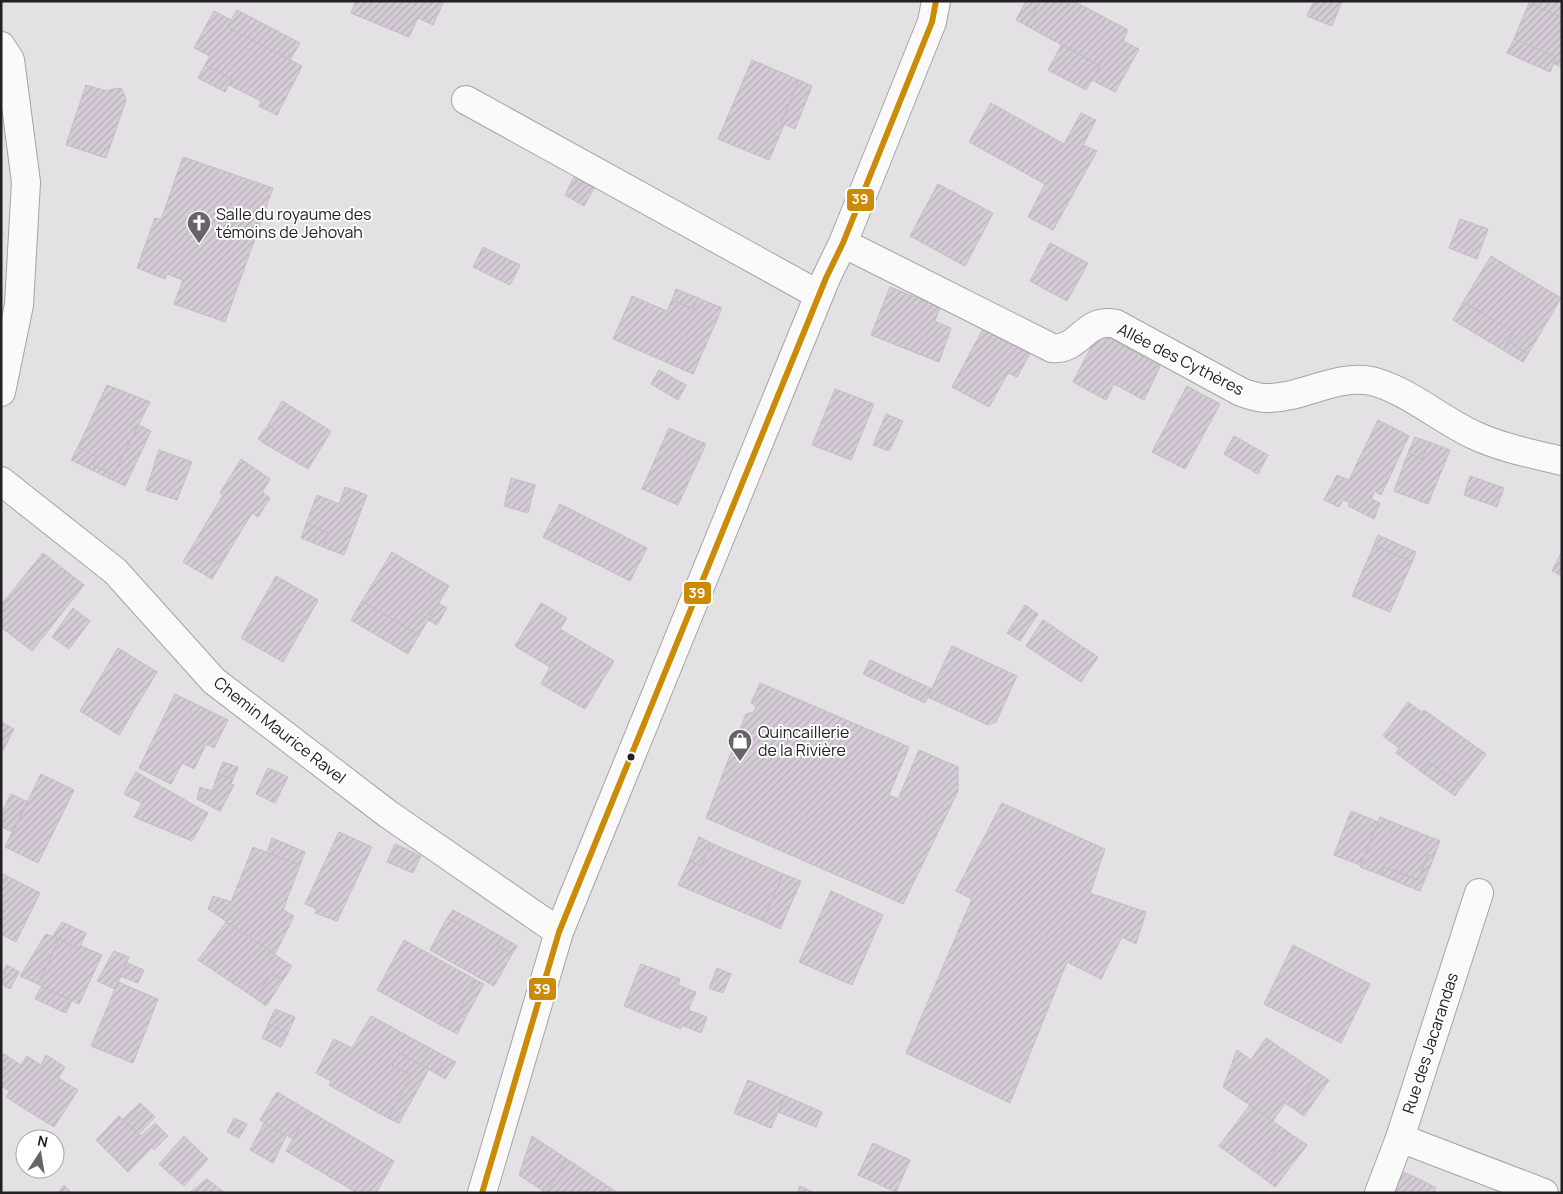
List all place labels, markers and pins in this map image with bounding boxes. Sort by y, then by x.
place label: Salle du royaume des témoins de Jehovah [216,203,372,243]
church icon: Salle du royaume des témoins de Jehovah [186,210,212,244]
place label: Quincaillerie de la Rivière [758,721,849,761]
shop icon: Quincaillerie de la Rivière [727,728,753,762]
unlabelled marker [626,752,636,762]

